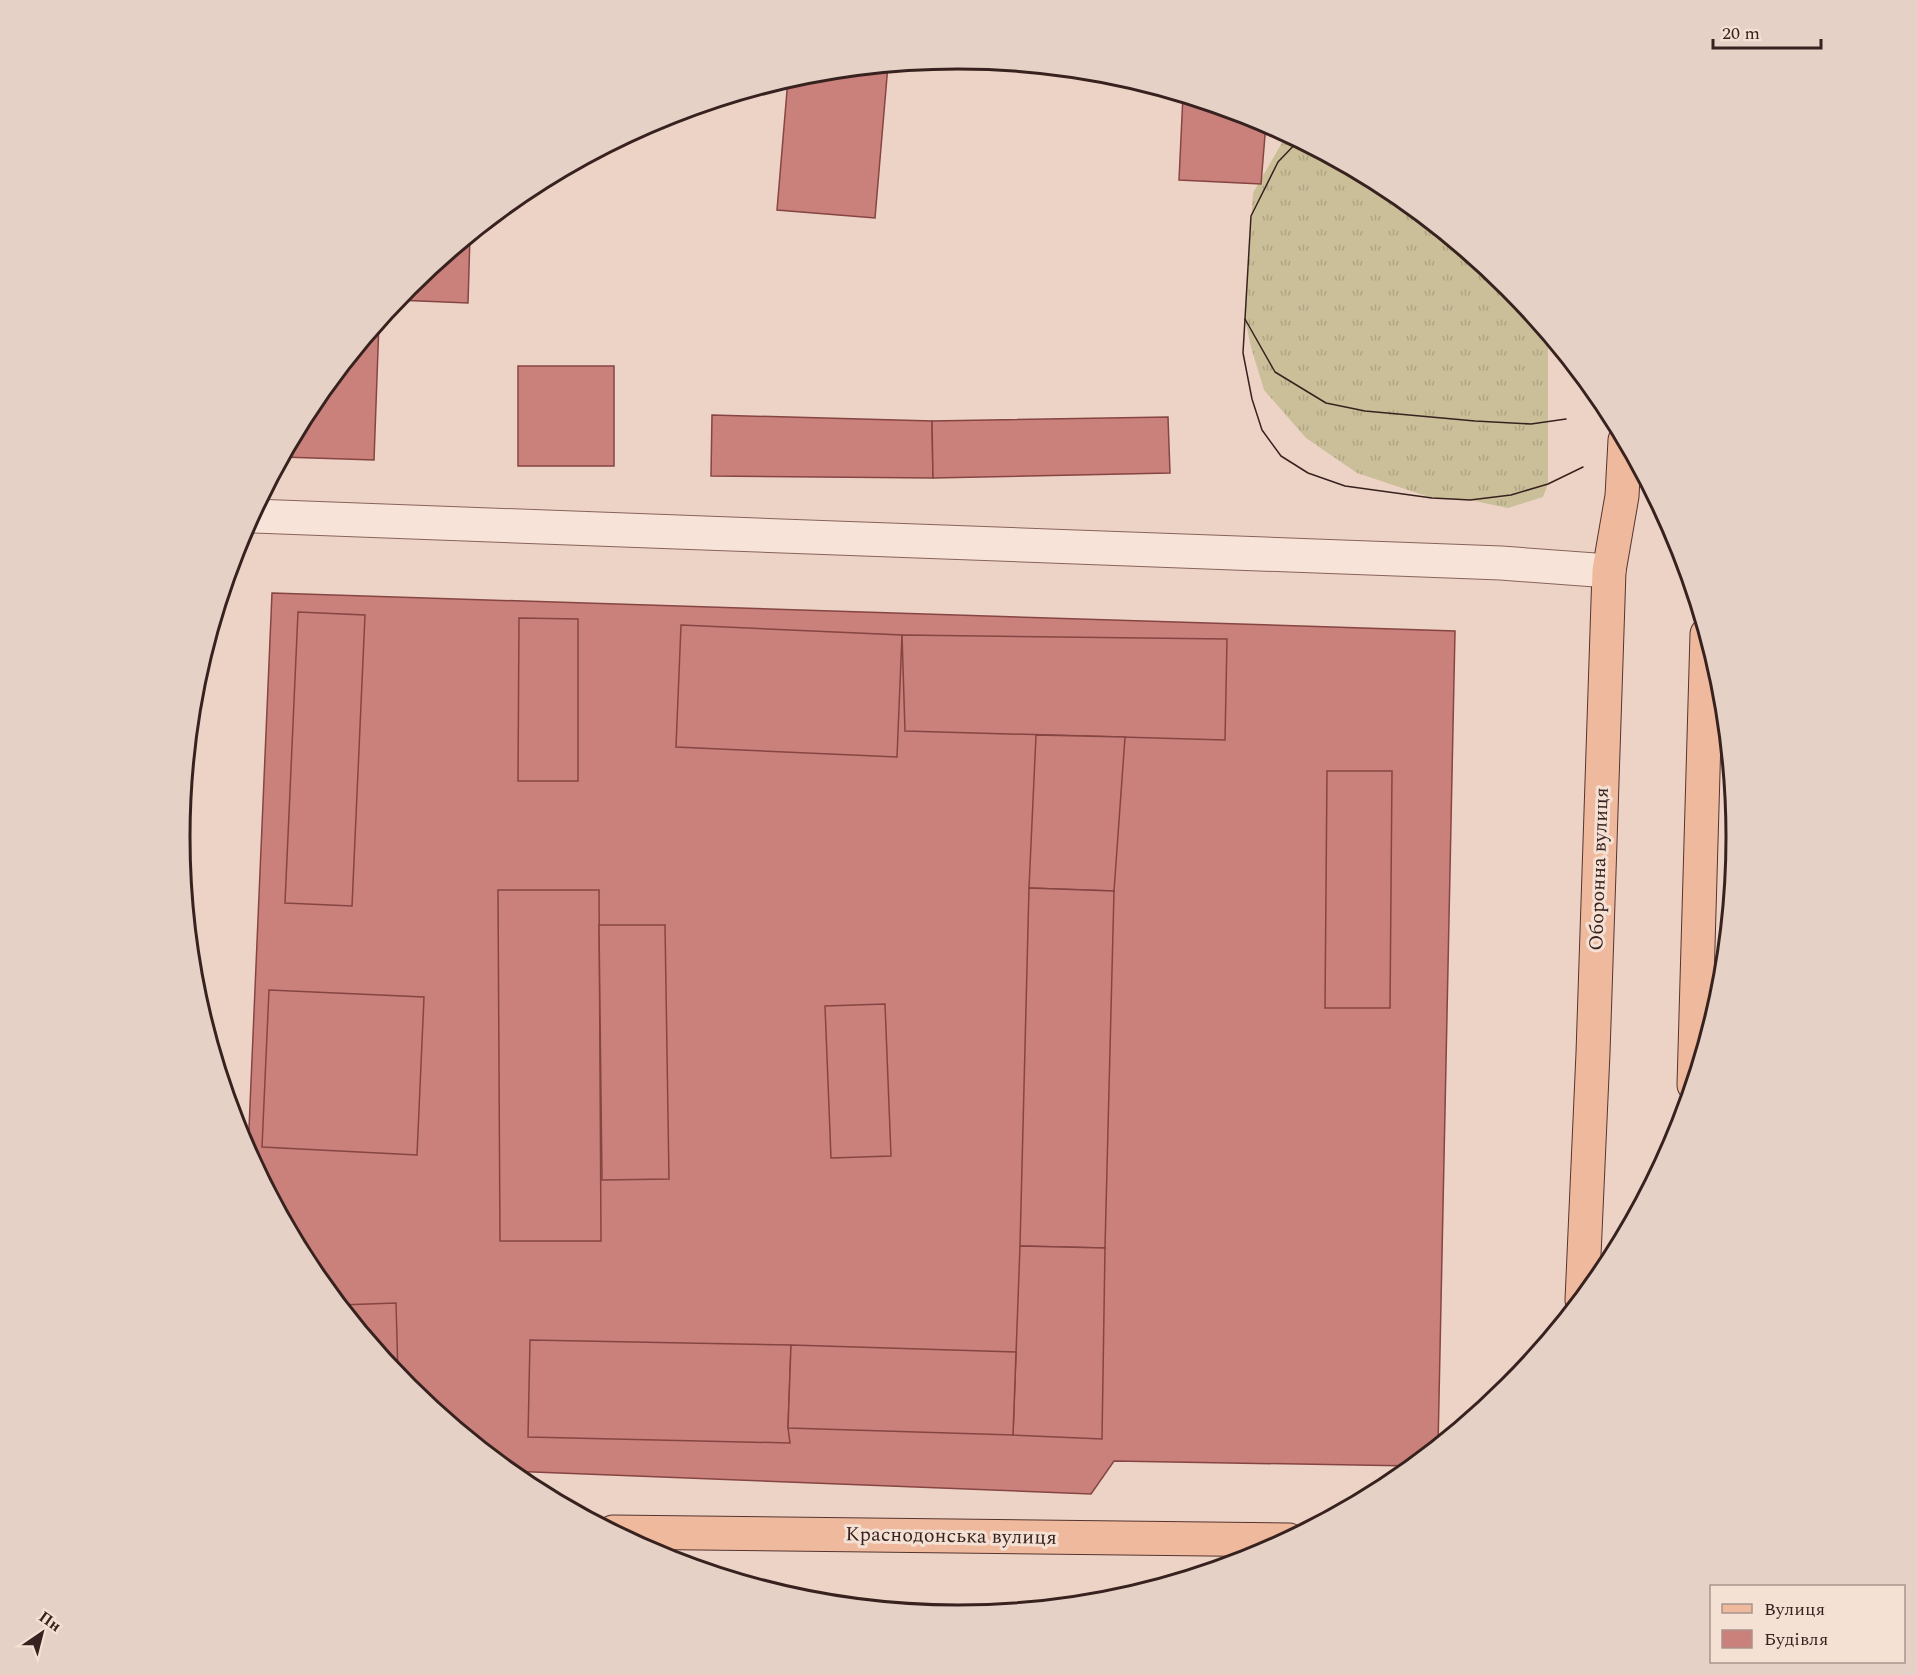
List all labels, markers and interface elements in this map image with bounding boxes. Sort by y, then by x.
scale bar [1713,12,1821,50]
text: 20 m [1722,20,1760,47]
street label: Оборонна вулиця [1581,787,1617,951]
street label: Краснодонська вулиця [845,1519,1057,1553]
legend [1710,1585,1905,1663]
text: Вулиця [1764,1596,1825,1623]
north arrow [12,1603,72,1663]
text: Пн [34,1605,66,1638]
text: Будівля [1764,1626,1828,1653]

